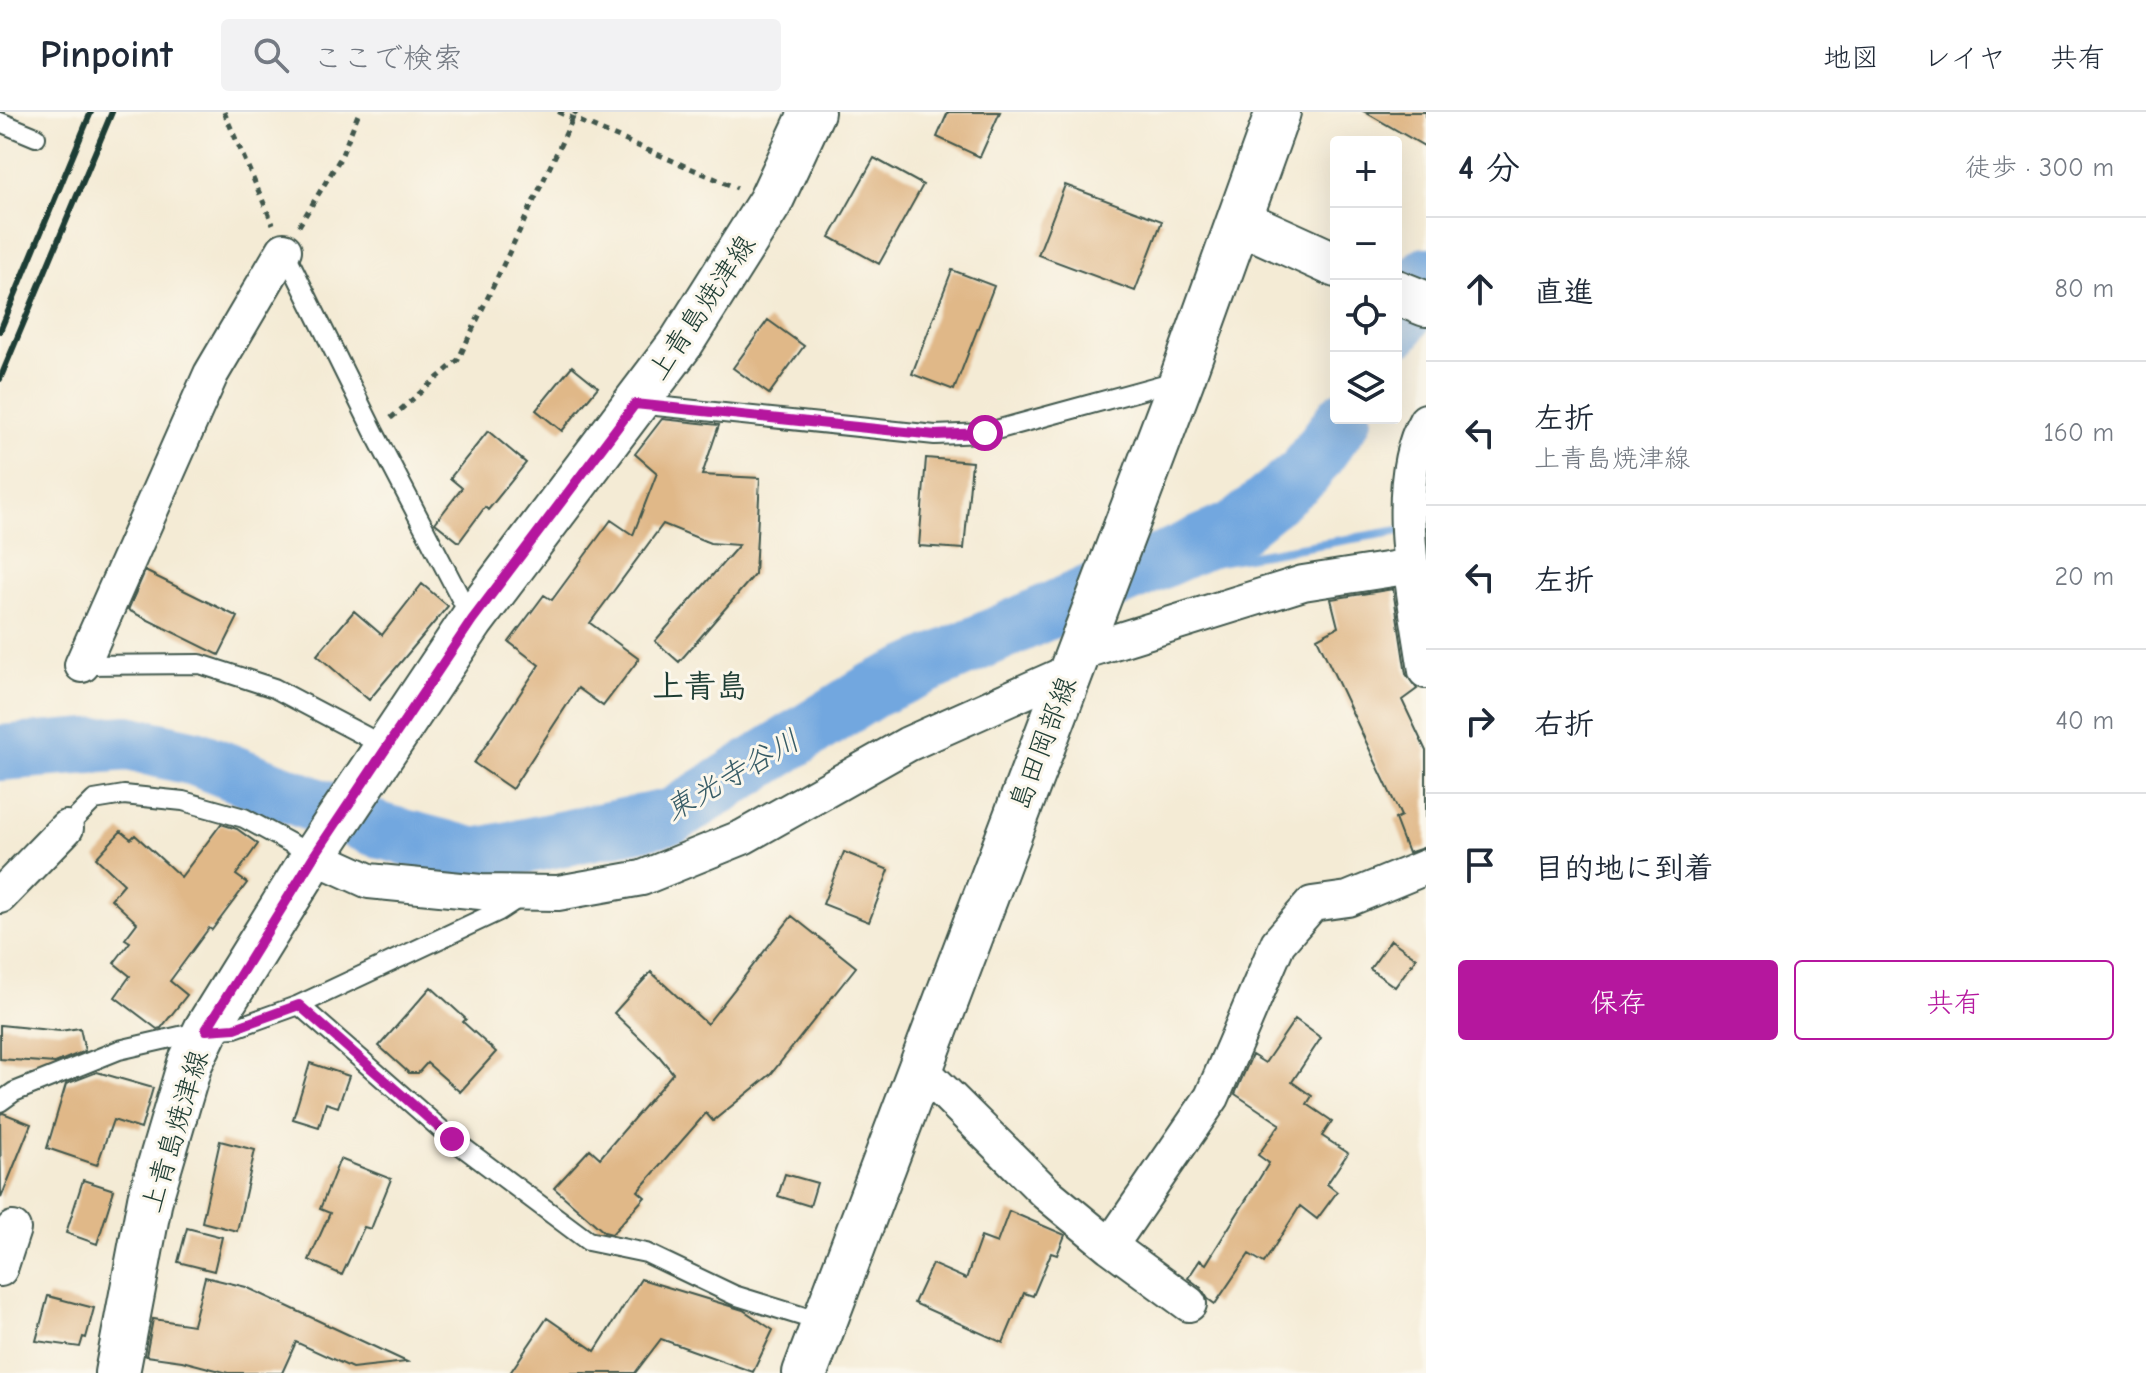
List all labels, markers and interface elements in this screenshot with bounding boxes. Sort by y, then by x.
search box [221,19,781,91]
text: Pinpoint [40,33,173,77]
icon: search [249,33,293,77]
text: ここで検索 [313,41,463,76]
text: 地図 [1823,42,1879,74]
text: レイヤ [1923,42,2006,74]
text: 共有 [2050,42,2106,74]
map controls [1330,136,1402,424]
button: + [1330,136,1402,208]
text: 4 分 [1458,148,1520,188]
text: 徒歩 · 300 m [1965,153,2114,183]
button: − [1330,208,1402,280]
street label: 上青島焼津線 [642,229,762,386]
icon: ahead [1458,267,1502,311]
text: 80 m [2055,274,2114,304]
text: 直進 [1534,275,1594,310]
button: locate [1330,280,1402,352]
button: layers [1330,352,1402,424]
text: 左折 [1534,401,1594,436]
icon: left [1458,411,1502,455]
route start [967,415,1003,451]
text: 160 m [2044,418,2114,448]
text: 上青島焼津線 [1534,444,1690,474]
icon: left [1458,555,1502,599]
text: 20 m [2054,562,2114,592]
text: 左折 [1534,563,1594,598]
district label: 上青島 [652,668,748,705]
street label: 島田岡部線 [1003,672,1083,814]
icon: right [1458,699,1502,743]
text: 40 m [2055,706,2114,736]
text: 右折 [1534,707,1594,742]
water label: 東光寺谷川 [659,723,806,828]
icon: arrive [1458,843,1502,887]
text: 目的地に到着 [1534,851,1714,886]
button: 保存 [1458,960,1778,1040]
button: 共有 [1794,960,2114,1040]
street label: 上青島焼津線 [135,1046,215,1216]
route end [434,1121,470,1157]

